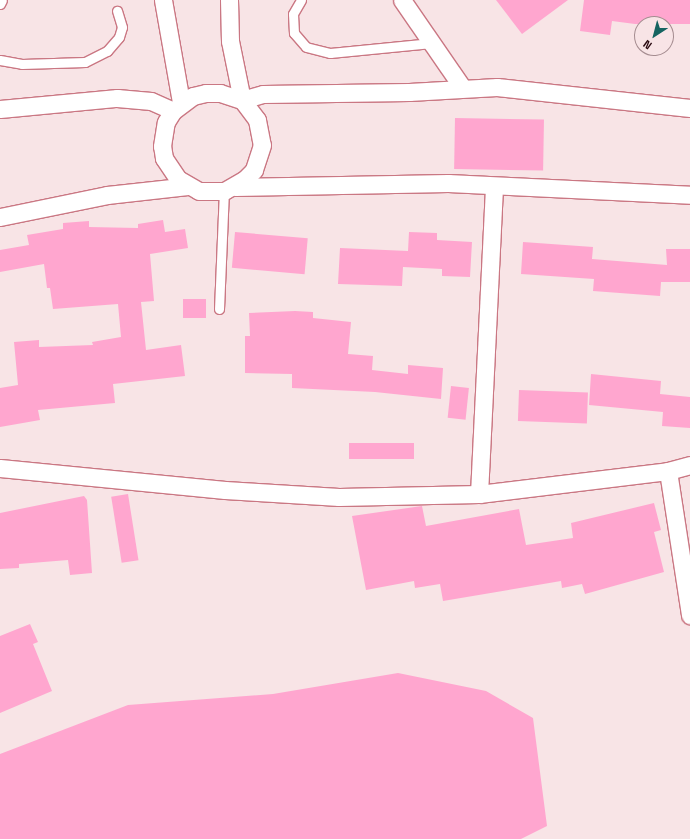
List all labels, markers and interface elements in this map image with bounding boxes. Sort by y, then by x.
north arrow [634,16,674,56]
text: N [640,37,655,53]

